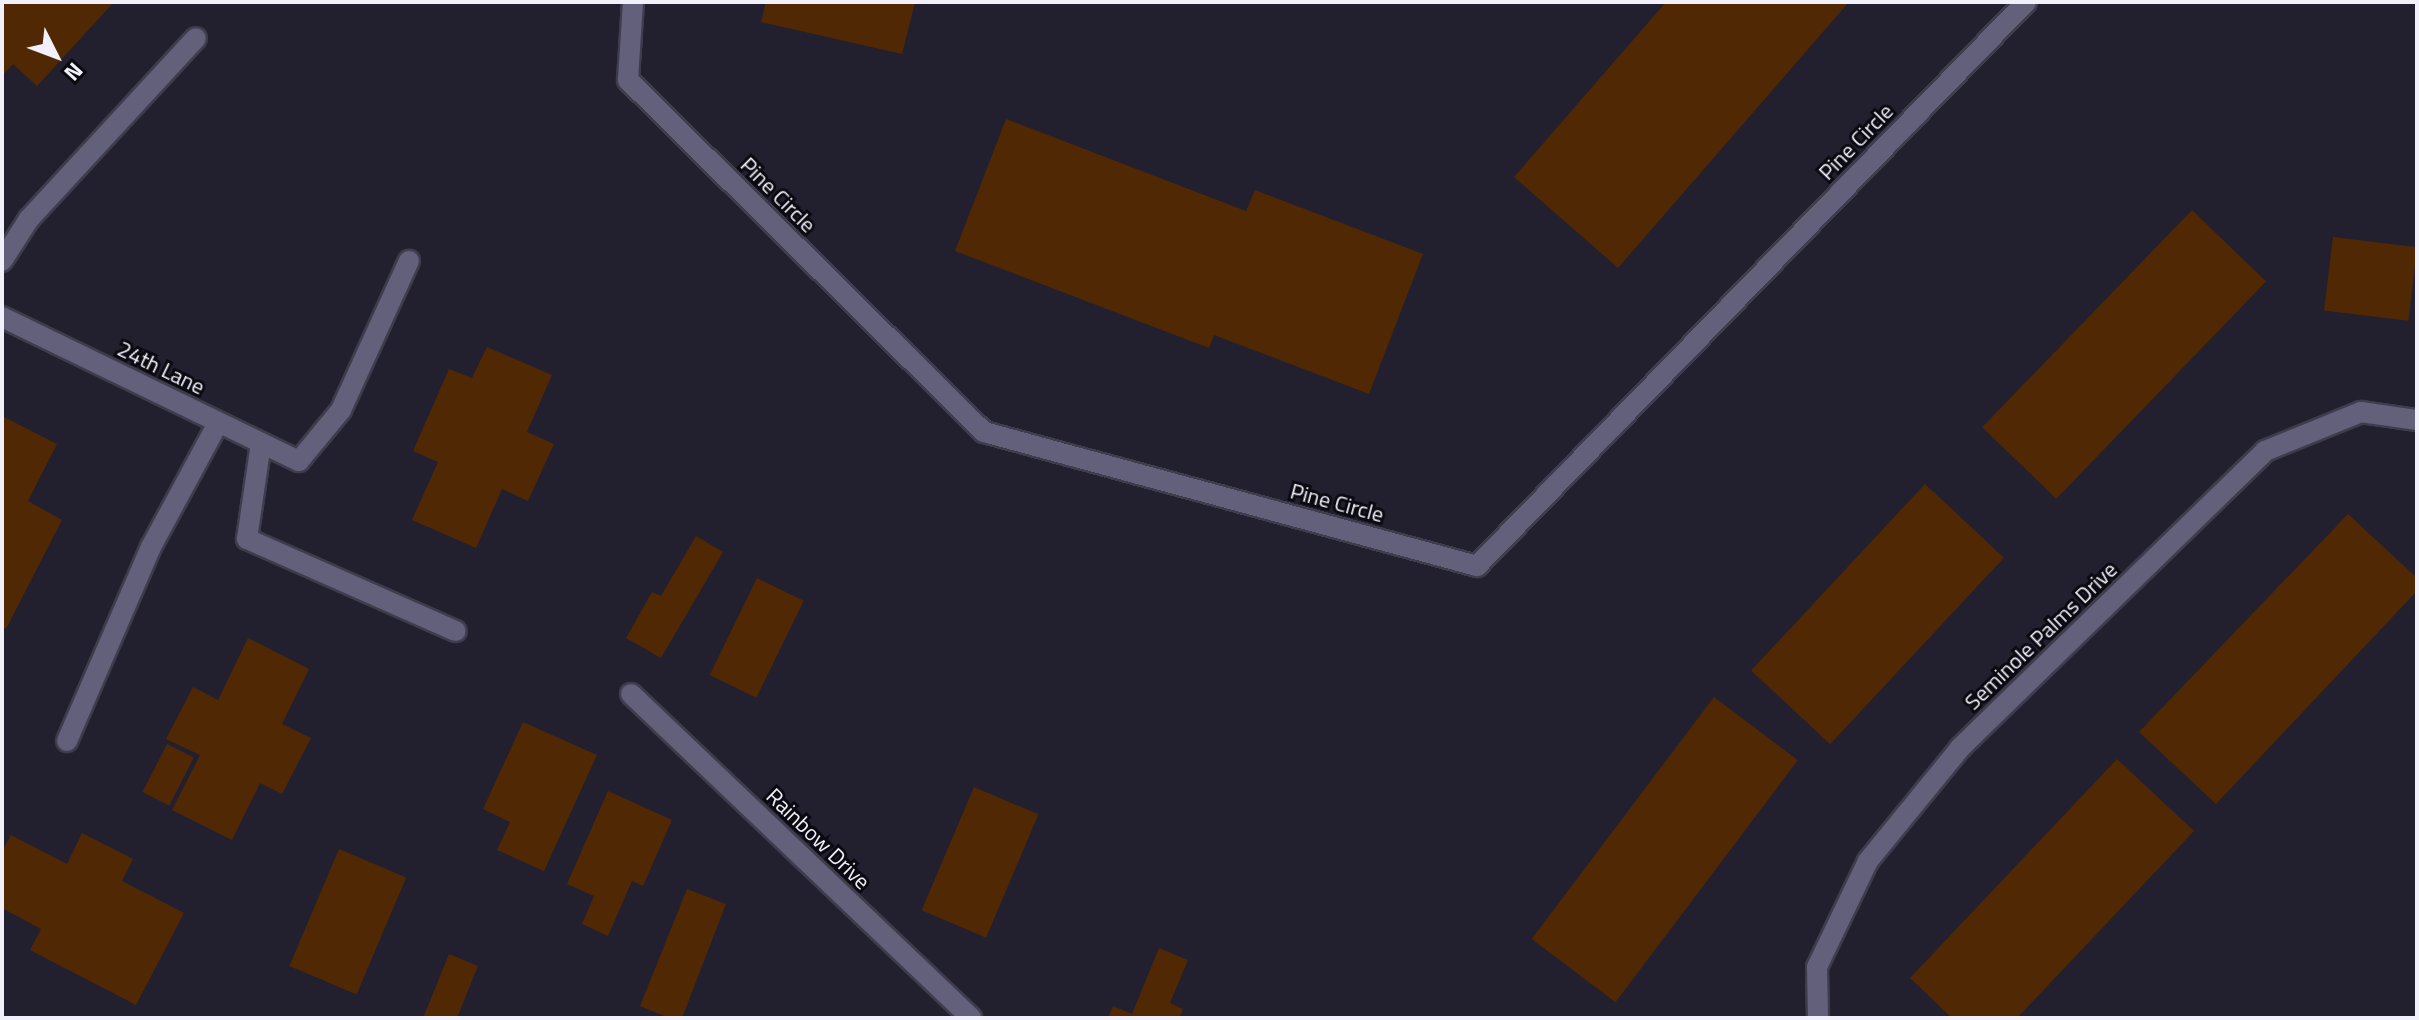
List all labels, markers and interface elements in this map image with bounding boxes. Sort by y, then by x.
north arrow [16,16,96,96]
text: N [56,55,92,89]
street label: Pine Circle [1813,98,1899,186]
street label: Pine Circle [735,152,821,238]
street label: 24th Lane [113,336,209,400]
street label: Pine Circle [1287,478,1387,528]
street label: Seminole Palms Drive [1959,557,2123,715]
street label: Rainbow Drive [761,783,875,895]

